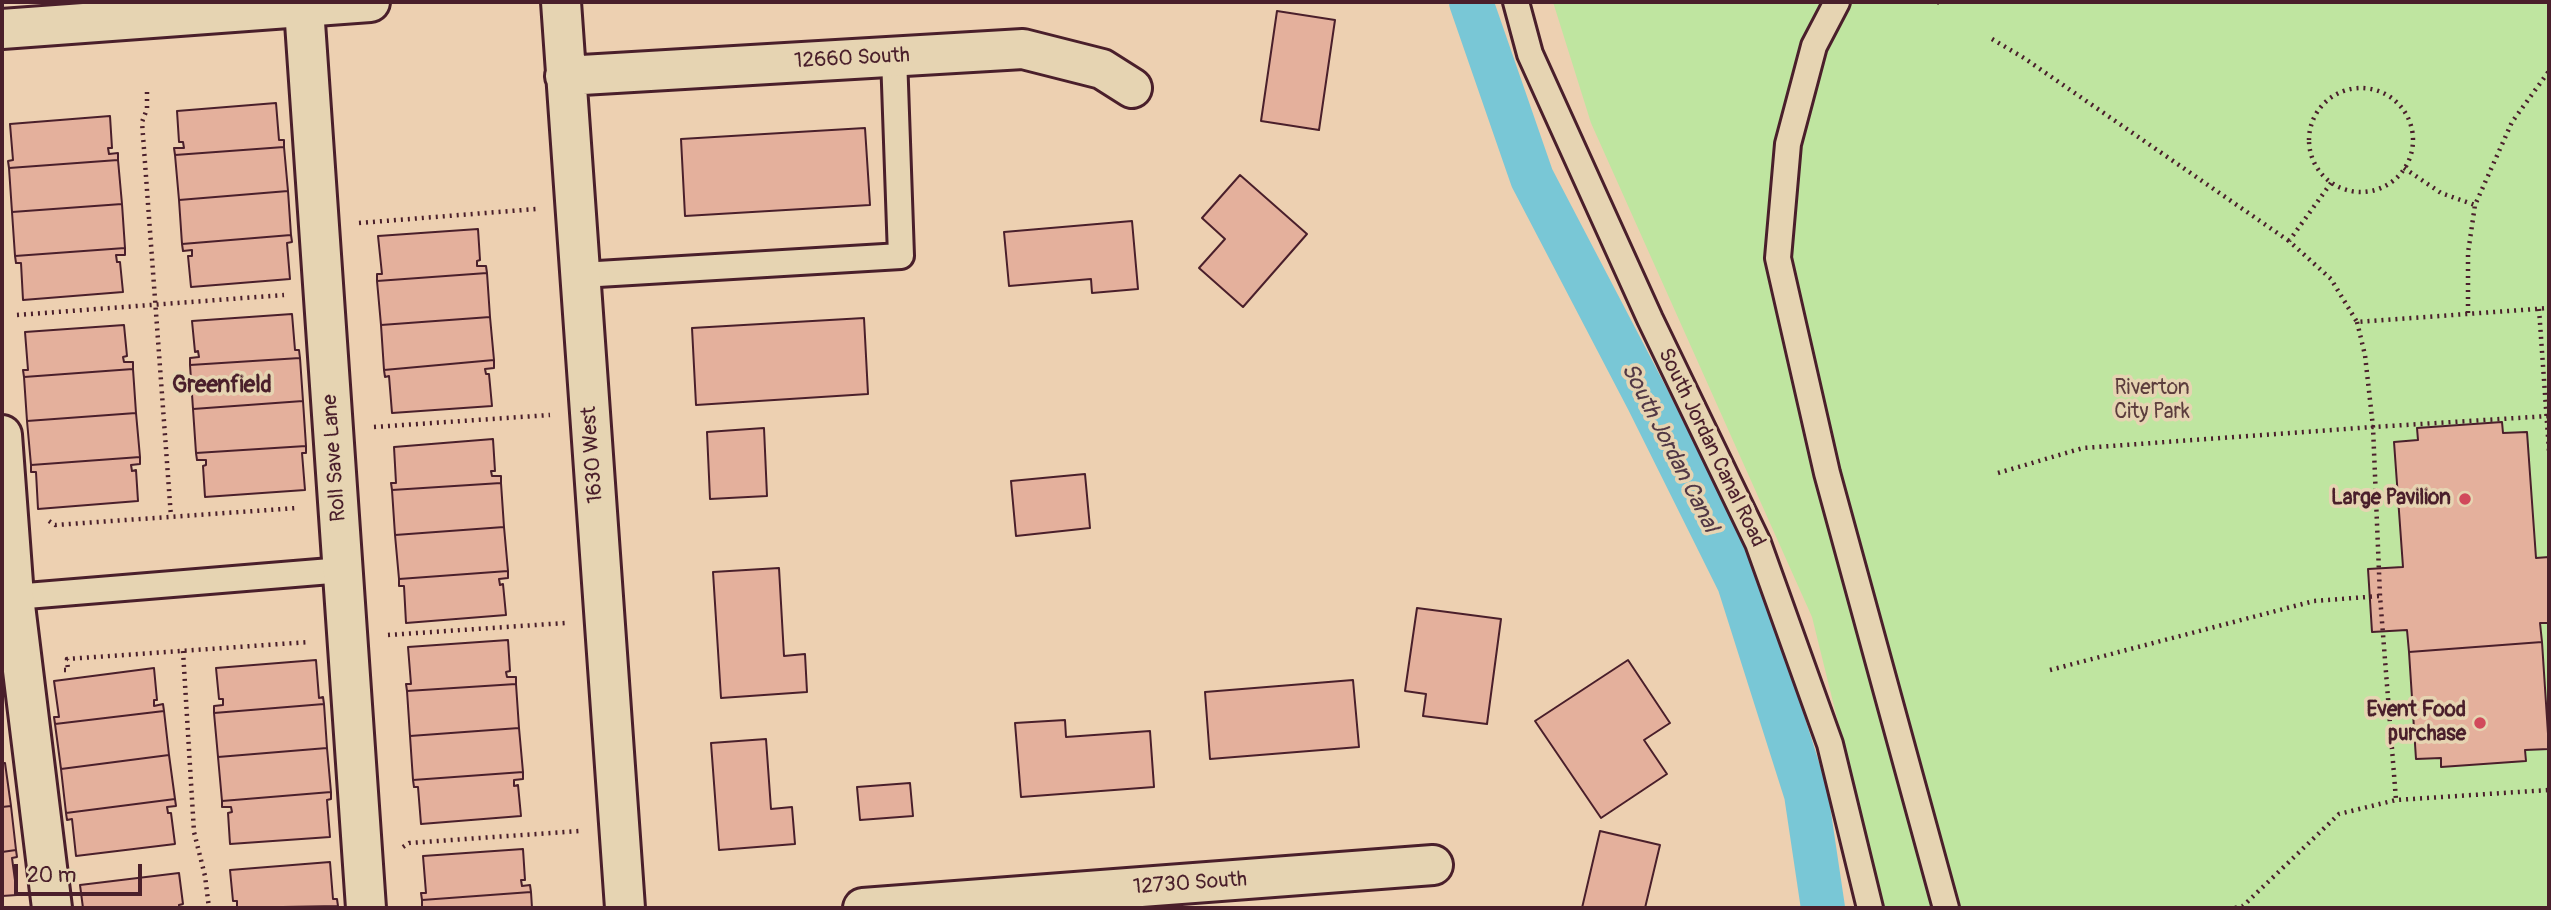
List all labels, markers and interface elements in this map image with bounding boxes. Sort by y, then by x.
street label: 12660 South [794,43,910,75]
street label: South Jordan Canal Road [1652,344,1770,552]
water label: South Jordan Canal [1614,359,1724,537]
district label: Greenfield [172,372,272,400]
park label: Riverton City Park [2114,376,2190,426]
street label: Roll Save Lane [318,393,352,523]
street label: 1630 West [577,406,609,504]
place label: Large Pavilion [2331,486,2451,512]
marker: Large Pavilion [2457,491,2473,507]
place label: Event Food purchase [2367,698,2466,748]
marker: Event Food purchase [2472,715,2488,731]
scale bar [18,850,145,894]
text: 20 m [27,862,76,889]
street label: 12730 South [1132,867,1248,901]

